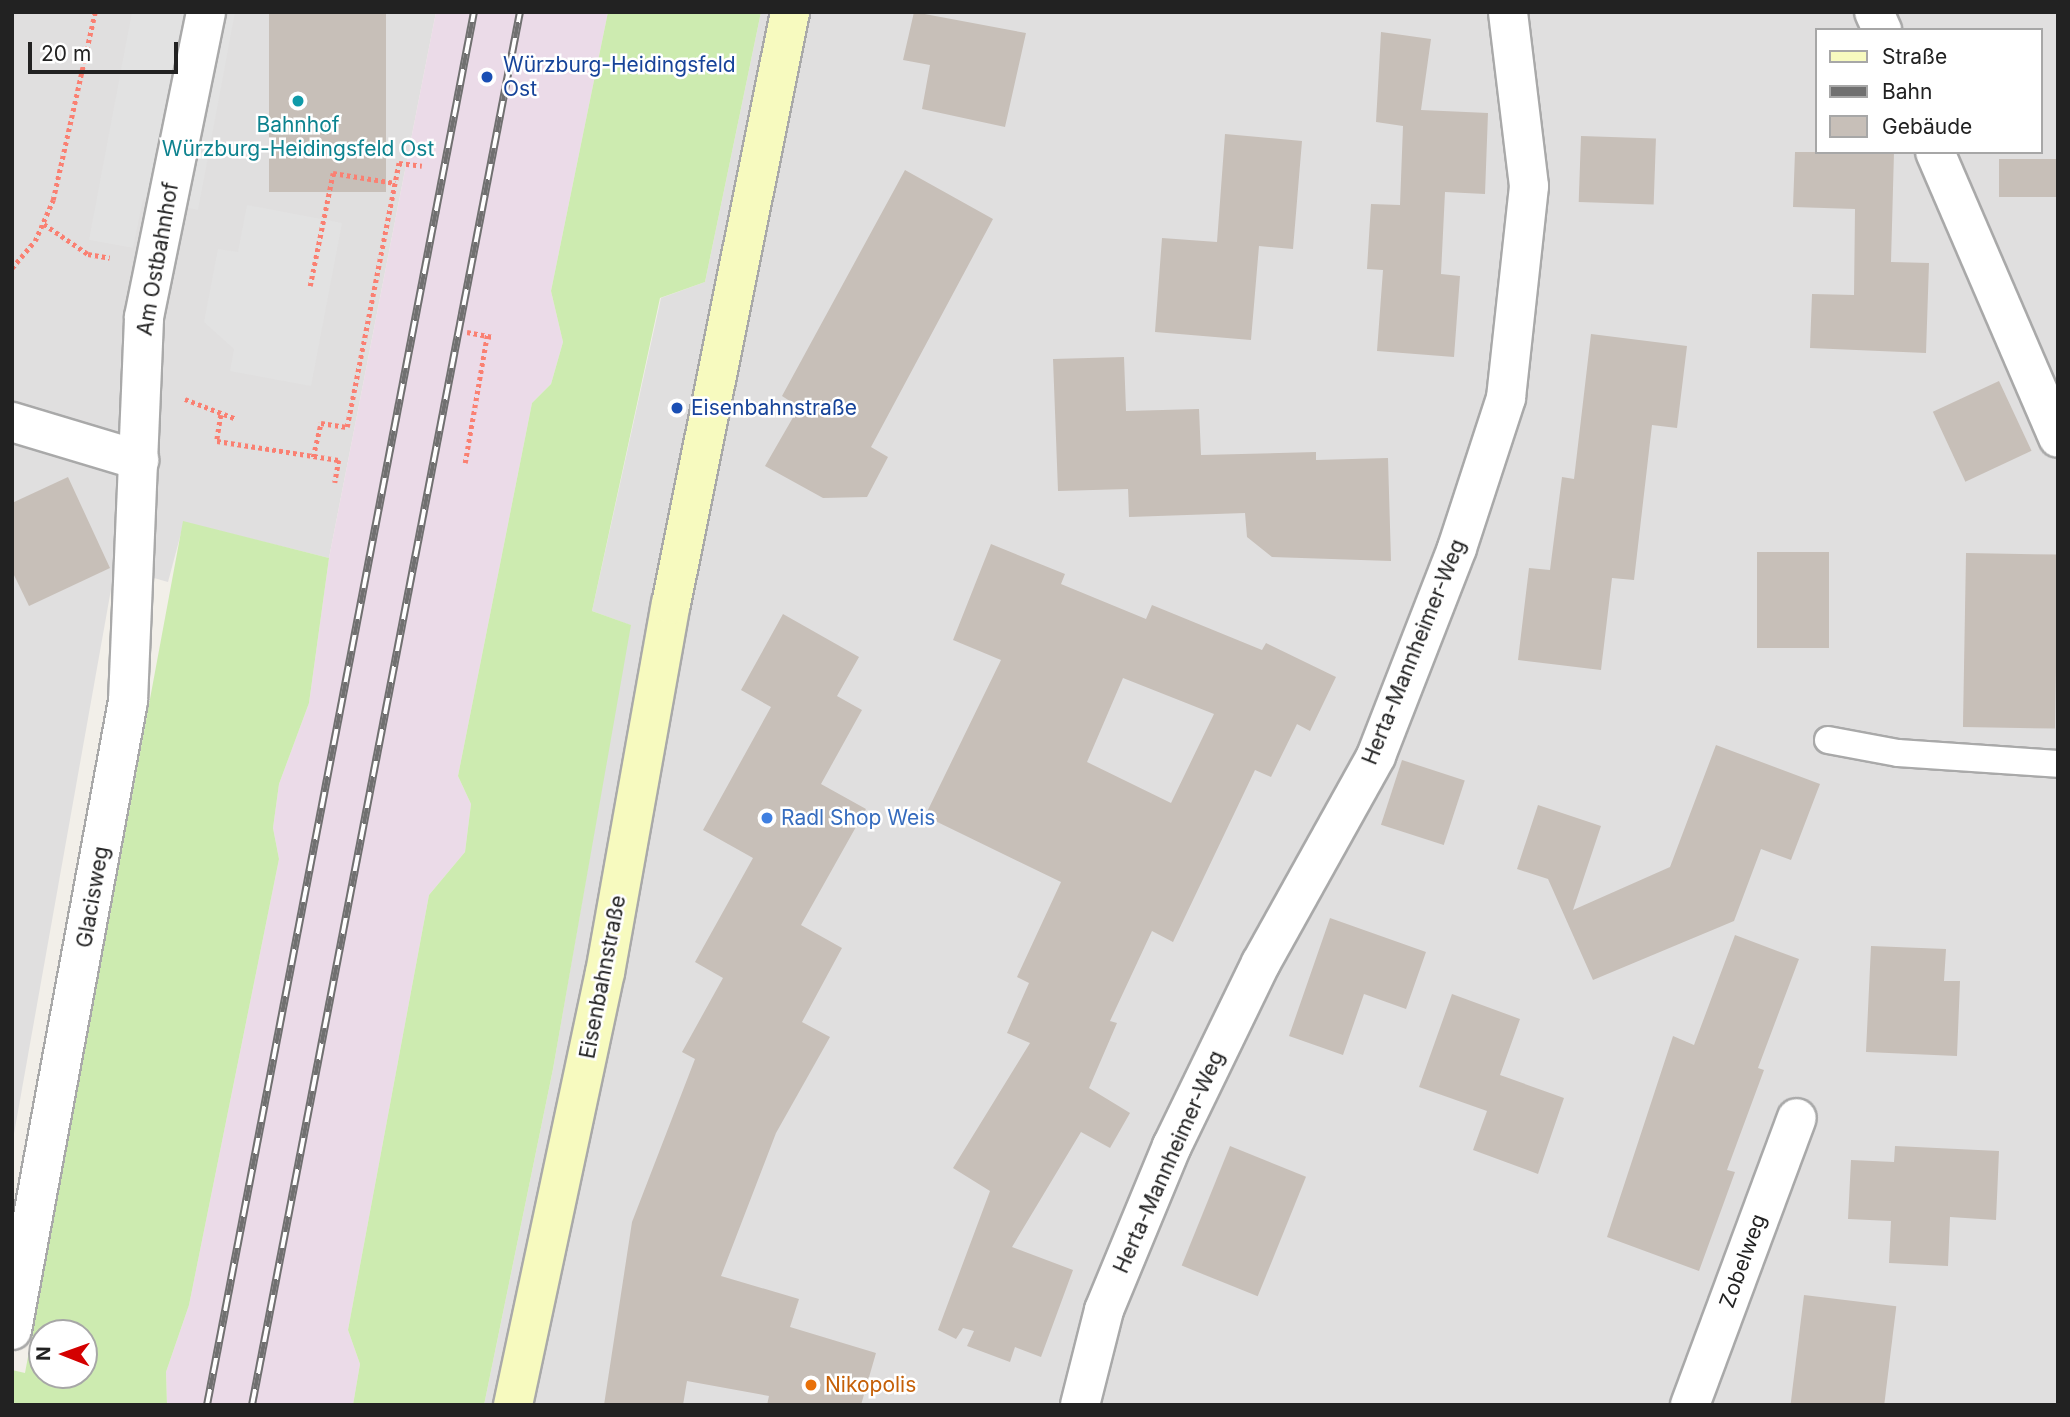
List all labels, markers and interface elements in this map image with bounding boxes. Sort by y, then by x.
scale bar [32,28,182,72]
legend [1814,28,2042,154]
text: 20 m [41,41,91,66]
text: Straße [1882,44,1947,69]
place label: Würzburg-Heidingsfeld Ost [503,52,736,102]
marker: Würzburg-Heidingsfeld Ost [477,67,497,87]
text: Bahn [1882,79,1932,104]
marker: Bahnhof Würzburg-Heidingsfeld Ost [290,93,306,109]
place label: Bahnhof Würzburg-Heidingsfeld Ost [162,112,434,162]
text: Gebäude [1882,114,1972,139]
street label: Am Ostbahnhof [132,180,184,338]
place label: Eisenbahnstraße [691,395,857,421]
marker: Eisenbahnstraße [669,400,685,416]
street label: Herta-Mannheimer-Weg [1357,536,1471,768]
place label: Radl Shop Weis [781,805,935,831]
marker: Radl Shop Weis [759,810,775,826]
street label: Glacisweg [72,844,114,950]
street label: Eisenbahnstraße [575,893,631,1061]
street label: Herta-Mannheimer-Weg [1109,1047,1229,1277]
street label: Zobelweg [1714,1211,1772,1311]
north arrow [28,1319,98,1389]
text: N [32,1346,55,1361]
place label: Nikopolis [825,1372,916,1398]
marker: Nikopolis [803,1377,819,1393]

